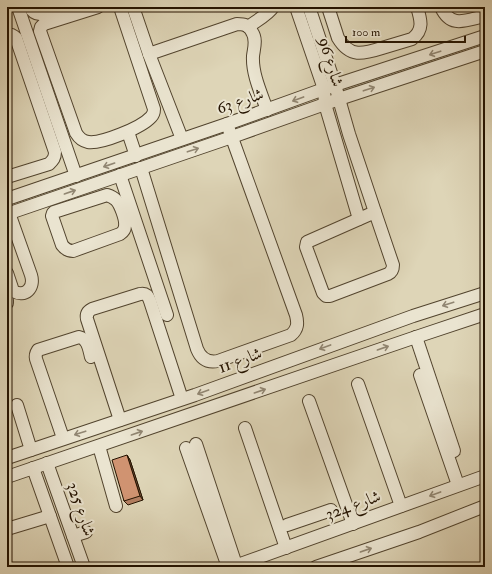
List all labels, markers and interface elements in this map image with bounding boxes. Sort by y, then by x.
scale bar [346,18,465,44]
text: 100 m [352,25,381,40]
street label: شارع 96 [310,33,348,90]
one-way arrow [429,49,441,57]
street label: شارع 63 [214,83,267,122]
one-way arrow [362,85,375,92]
one-way arrow [293,95,305,103]
one-way arrow [187,146,200,153]
one-way arrow [104,161,116,169]
one-way arrow [64,188,77,195]
one-way arrow [441,301,454,308]
street label: شارع 11 [215,342,266,380]
one-way arrow [319,344,332,351]
one-way arrow [376,344,389,351]
one-way arrow [253,386,265,394]
one-way arrow [197,388,209,396]
one-way arrow [130,429,143,436]
one-way arrow [73,430,86,437]
street label: شارع 325 [59,479,100,540]
street label: شارع 324 [322,485,385,528]
one-way arrow [429,490,441,498]
one-way arrow [359,546,372,553]

